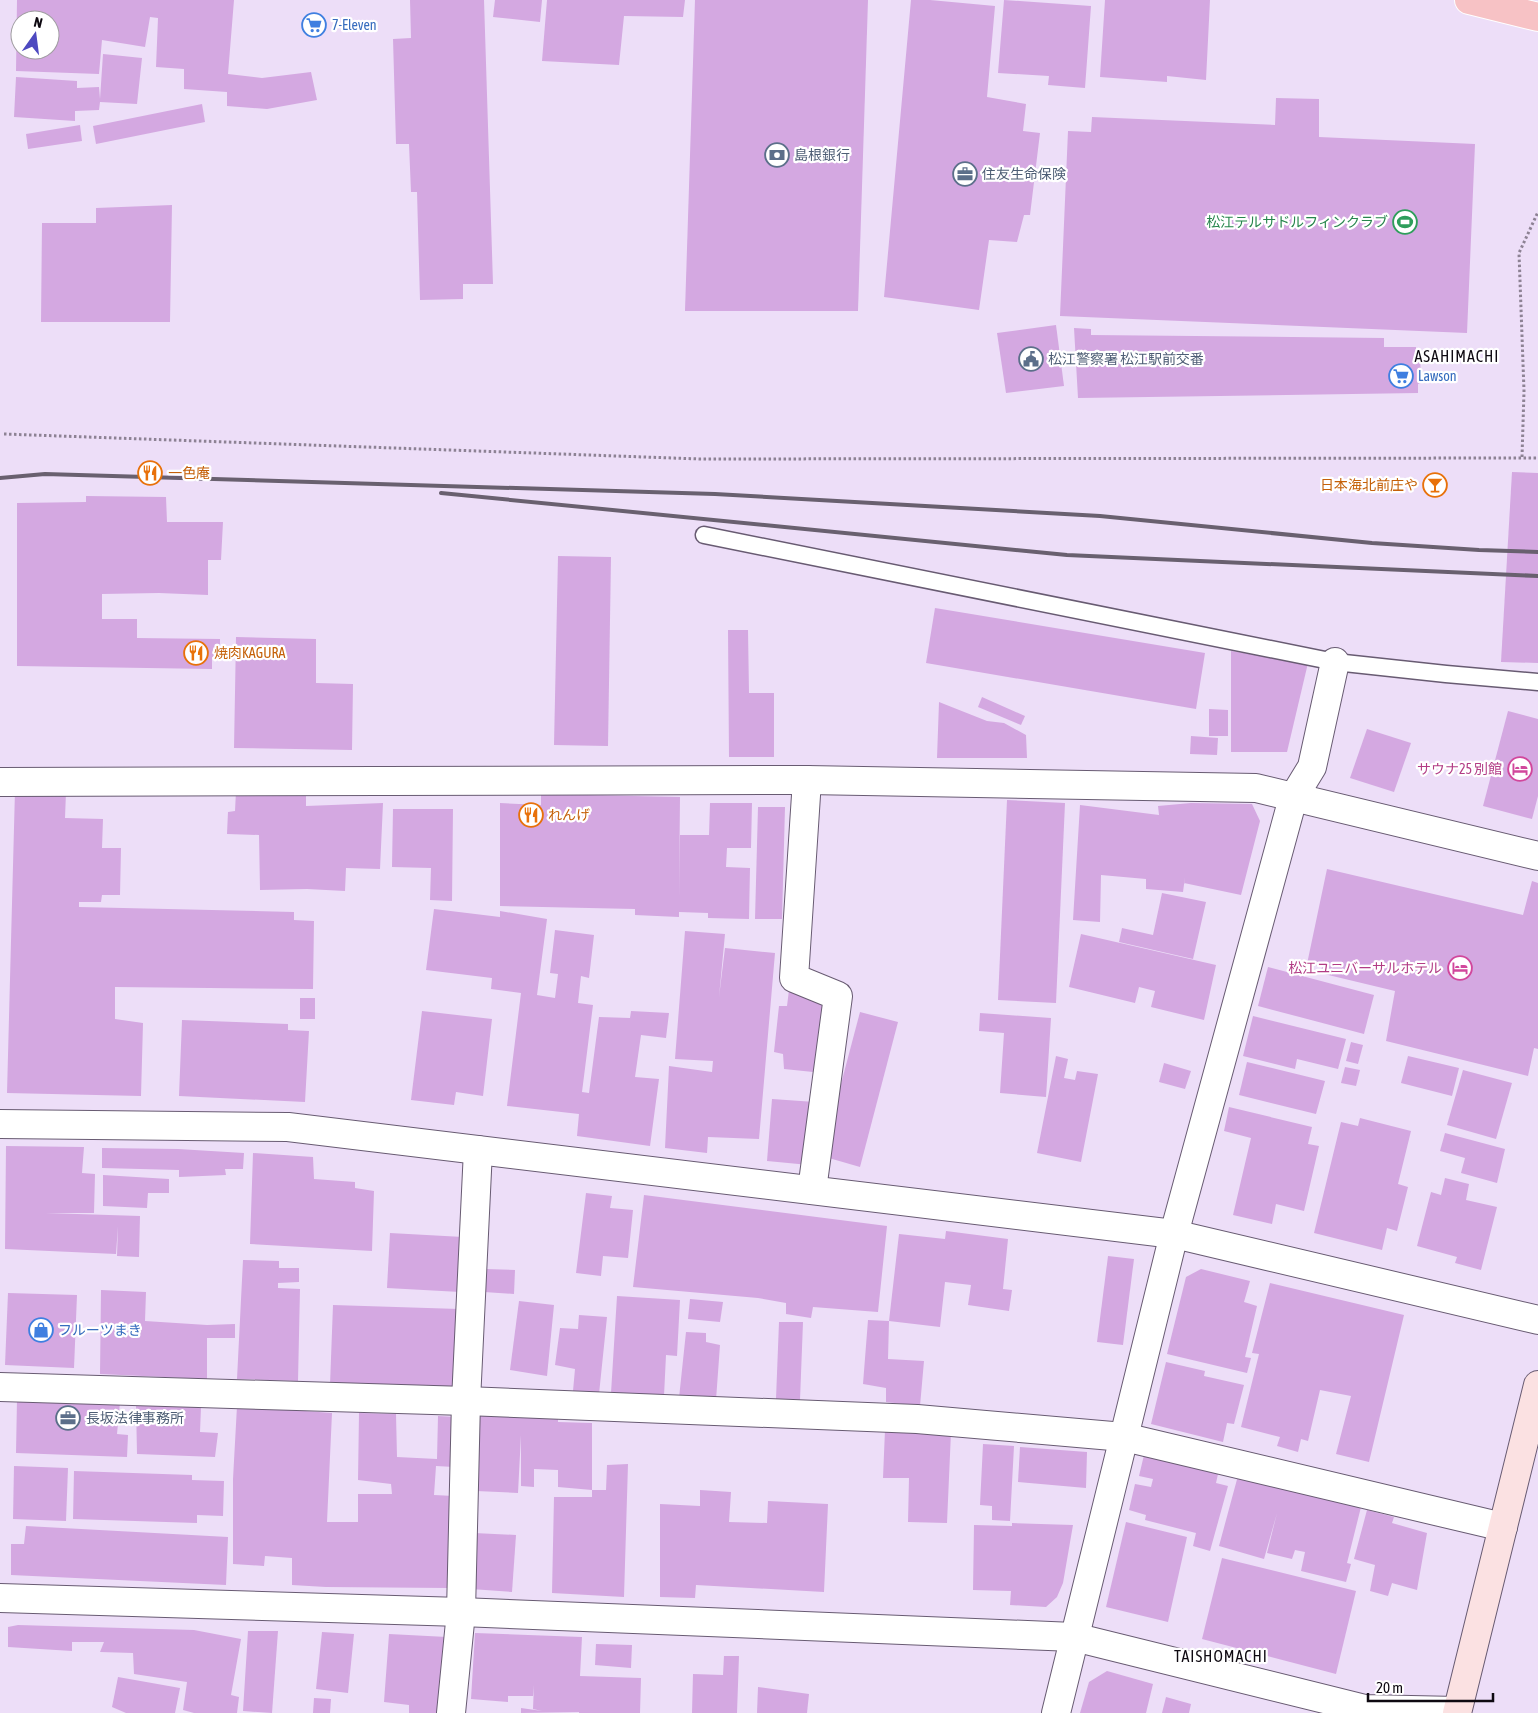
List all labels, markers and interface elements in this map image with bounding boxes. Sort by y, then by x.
north arrow [10,10,60,60]
supermarket icon: 7-Eleven [301,12,327,38]
text: N [32,14,44,31]
place label: 7-Eleven [332,17,377,33]
bank icon: 島根銀行 [764,142,790,168]
place label: 島根銀行 [794,147,850,163]
office icon: 住友生命保険 [952,161,978,187]
place label: 住友生命保険 [982,166,1066,182]
sports icon: 松江テルサドルフィンクラブ [1392,209,1418,235]
place label: 松江テルサドルフィンクラブ [1206,214,1388,230]
public building icon: 松江警察署 松江駅前交番 [1018,346,1044,372]
district label: ASAHIMACHI [1415,347,1499,365]
place label: 松江警察署 松江駅前交番 [1048,351,1204,367]
supermarket icon: Lawson [1388,363,1414,389]
place label: Lawson [1418,368,1457,384]
restaurant icon: 一色庵 [137,460,163,486]
place label: 一色庵 [168,465,210,481]
bar icon: 日本海北前庄や [1422,472,1448,498]
place label: 日本海北前庄や [1320,477,1418,493]
restaurant icon: 焼肉KAGURA [183,640,209,666]
place label: 焼肉KAGURA [214,645,285,661]
hotel icon: サウナ25 別館 [1507,756,1533,782]
place label: サウナ25 別館 [1417,761,1502,777]
restaurant icon: れんげ [518,802,544,828]
place label: れんげ [548,807,590,823]
hotel icon: 松江ユニバーサルホテル [1447,955,1473,981]
place label: 松江ユニバーサルホテル [1288,960,1442,976]
shop icon: フルーツまき [28,1317,54,1343]
place label: フルーツまき [58,1322,142,1338]
office icon: 長坂法律事務所 [55,1405,81,1431]
place label: 長坂法律事務所 [86,1410,184,1426]
district label: TAISHOMACHI [1174,1647,1268,1665]
scale bar [1368,1670,1493,1702]
text: 20 m [1376,1679,1403,1696]

